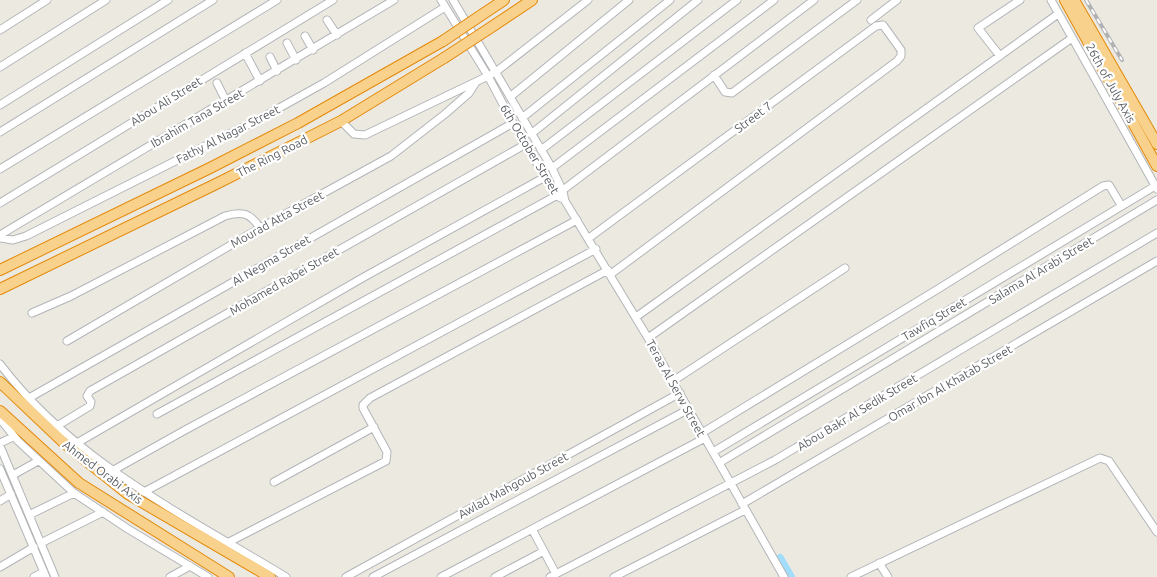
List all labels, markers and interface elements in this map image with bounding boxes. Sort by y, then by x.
street label: 26th of July Axis [1084,41,1138,125]
street label: Abou Ali Street [128,74,204,128]
street label: Ibrahim Tana Street [148,86,246,150]
street label: Street 7 [732,99,774,135]
street label: Fathy Al Nagar Street [174,102,282,166]
street label: 6th October Street [498,102,562,196]
street label: The Ring Road [235,133,309,179]
street label: Mourad Atta Street [228,188,326,250]
street label: Al Negma Street [229,232,313,288]
street label: Salama Al Arabi Street [986,234,1096,306]
street label: Mohamed Rabei Street [227,244,341,318]
street label: Tawfiq Street [900,295,969,343]
street label: Teraa Al Serw Street [644,337,708,439]
street label: Omar Ibn Al Khatab Street [886,342,1015,424]
street label: Abou Bakr Al Sedik Street [795,371,919,453]
street label: Ahmed Orabi Axis [61,438,145,506]
street label: Awlad Mahgoub Street [456,449,570,521]

